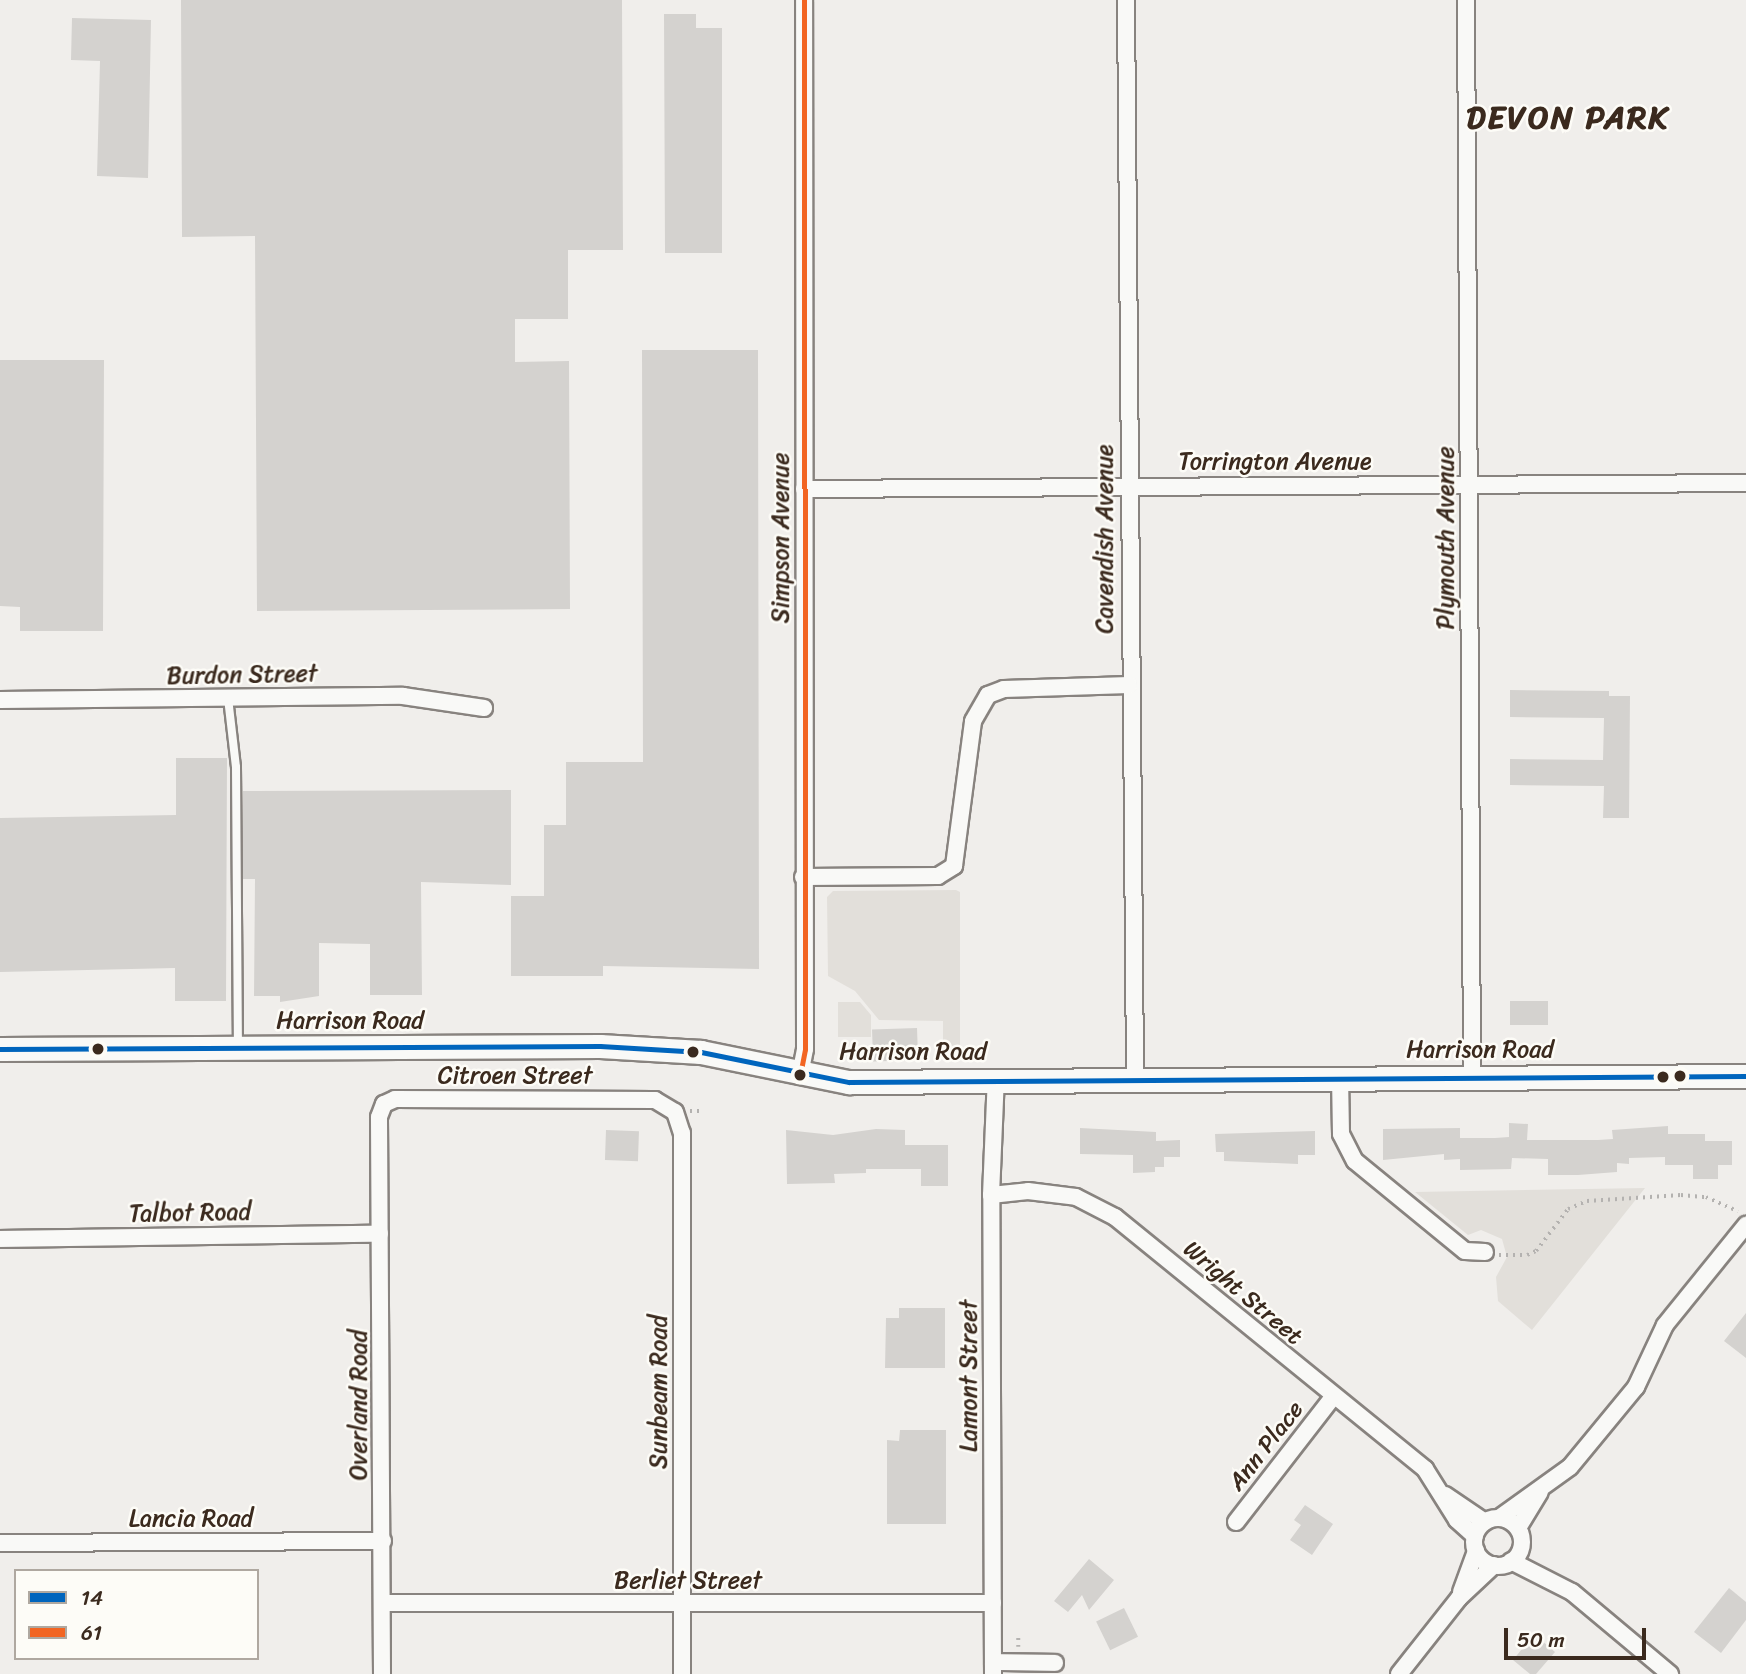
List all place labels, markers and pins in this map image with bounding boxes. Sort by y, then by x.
unlabelled marker [91,1042,105,1056]
unlabelled marker [686,1045,700,1059]
unlabelled marker [793,1068,807,1082]
unlabelled marker [1673,1069,1687,1083]
unlabelled marker [1656,1070,1670,1084]

